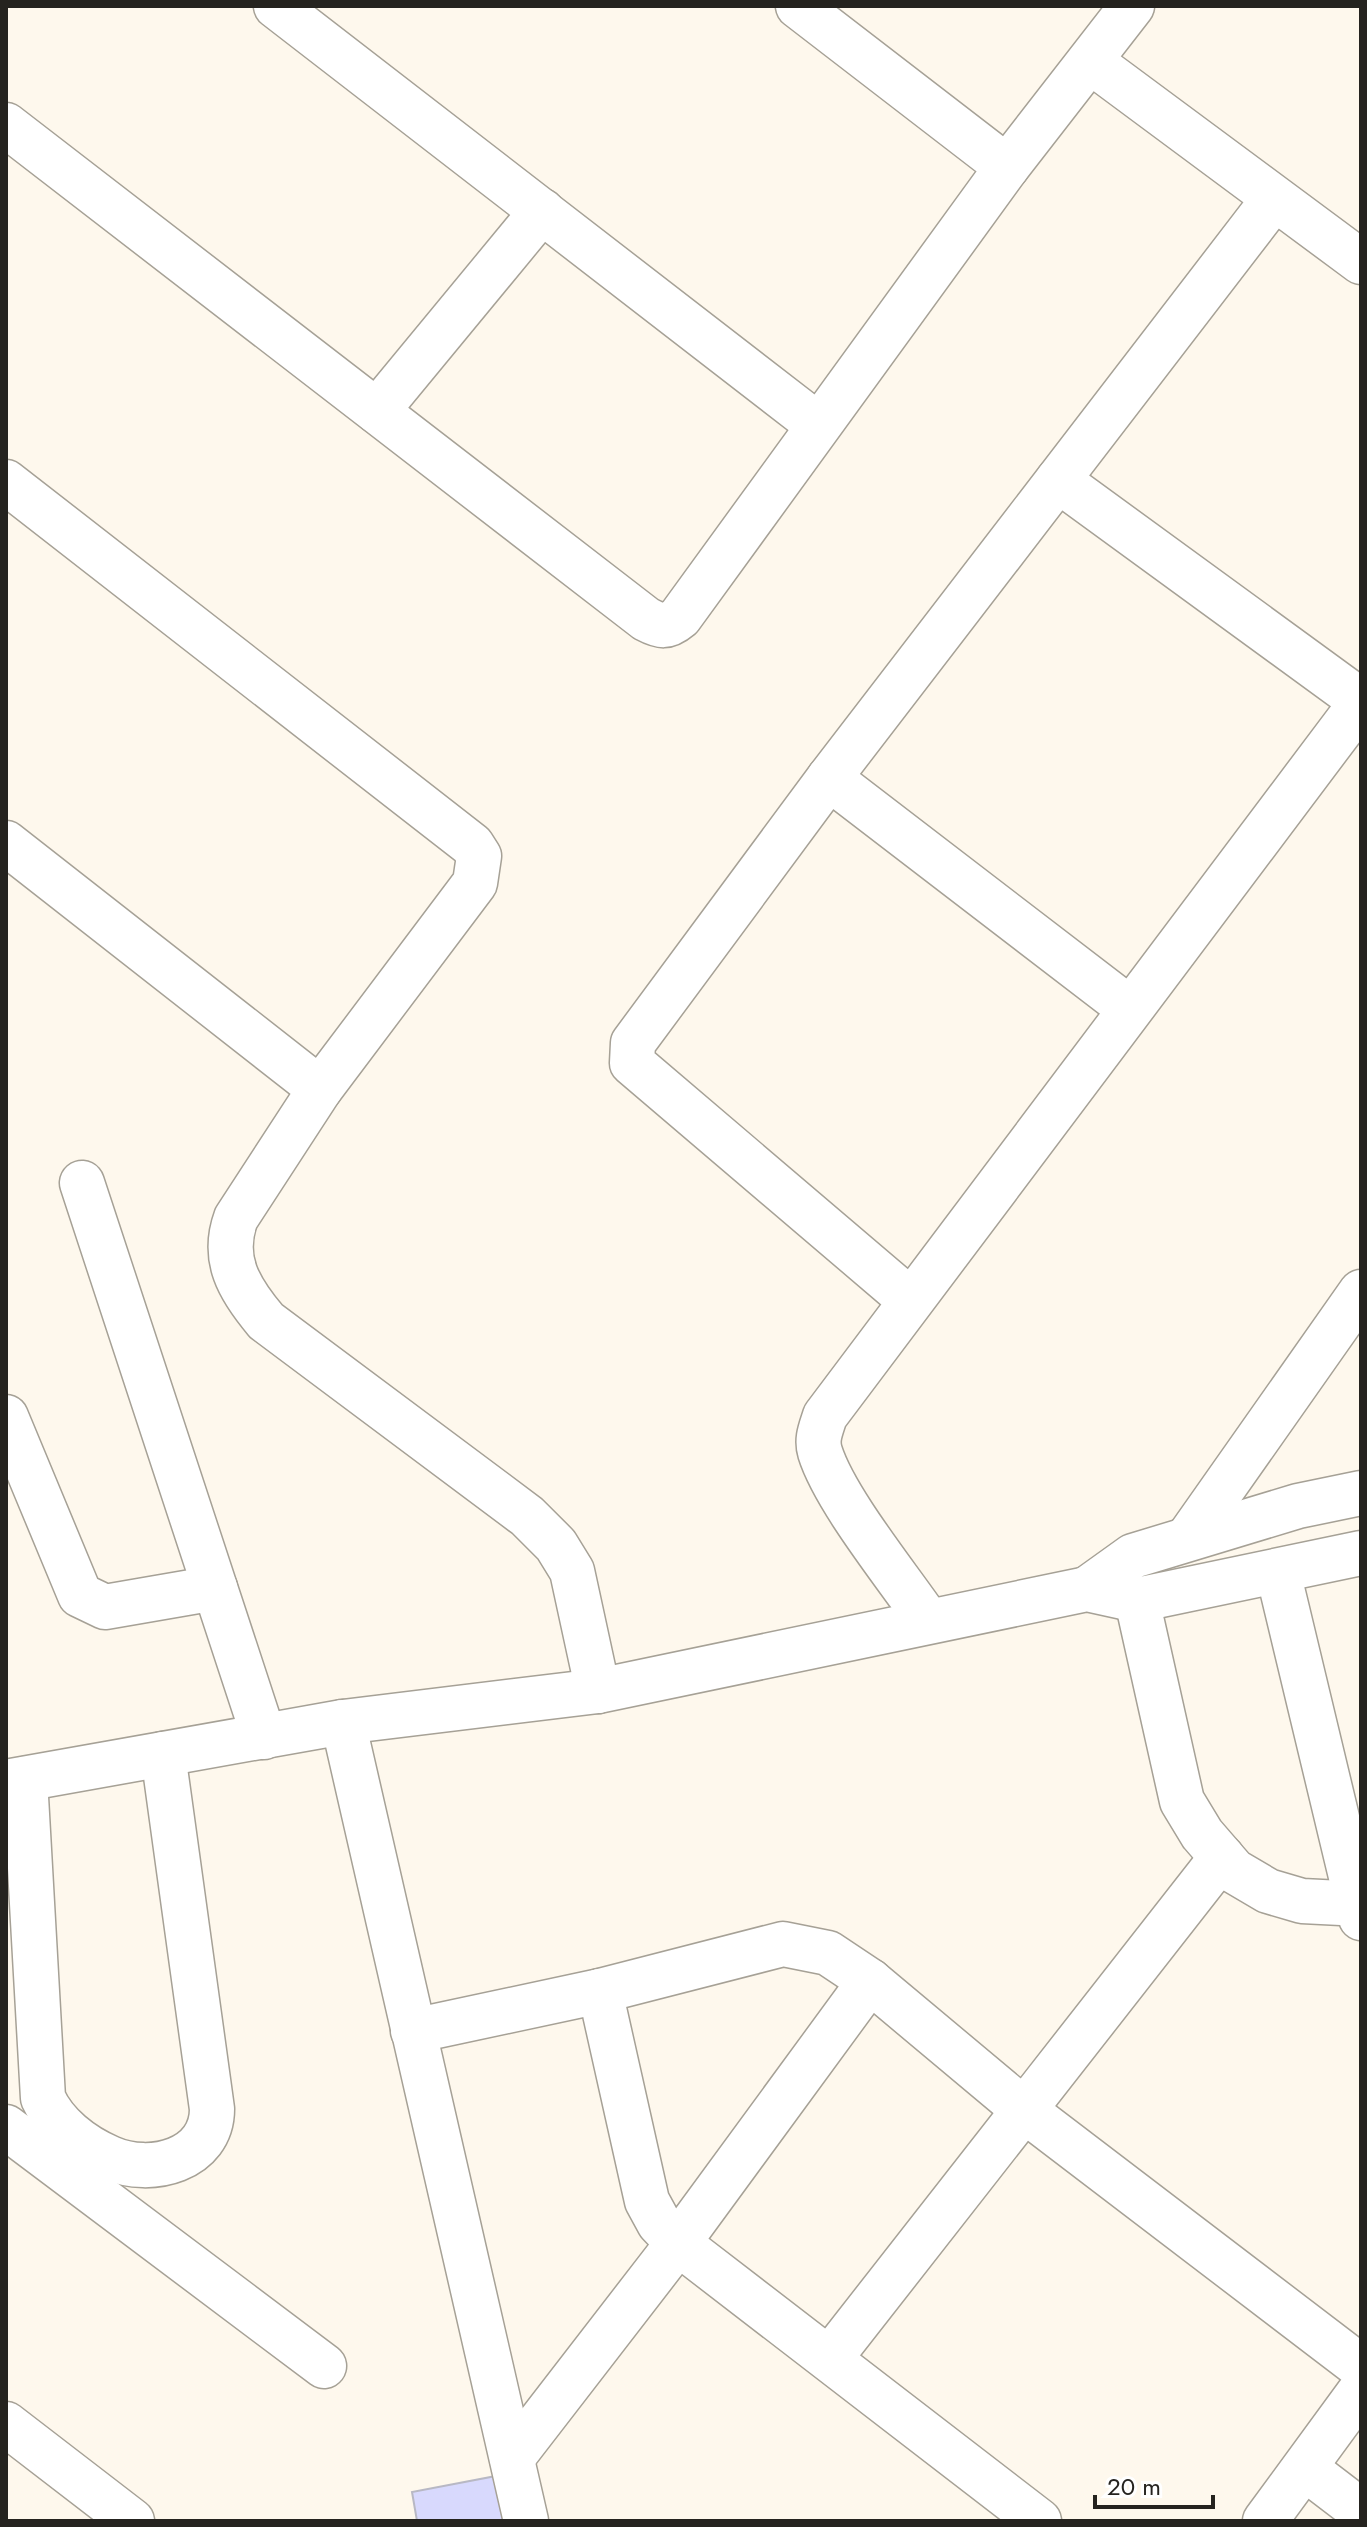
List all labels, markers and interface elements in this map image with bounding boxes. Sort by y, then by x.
scale bar [1095,2459,1213,2509]
text: 20 m [1107,2469,1161,2504]

